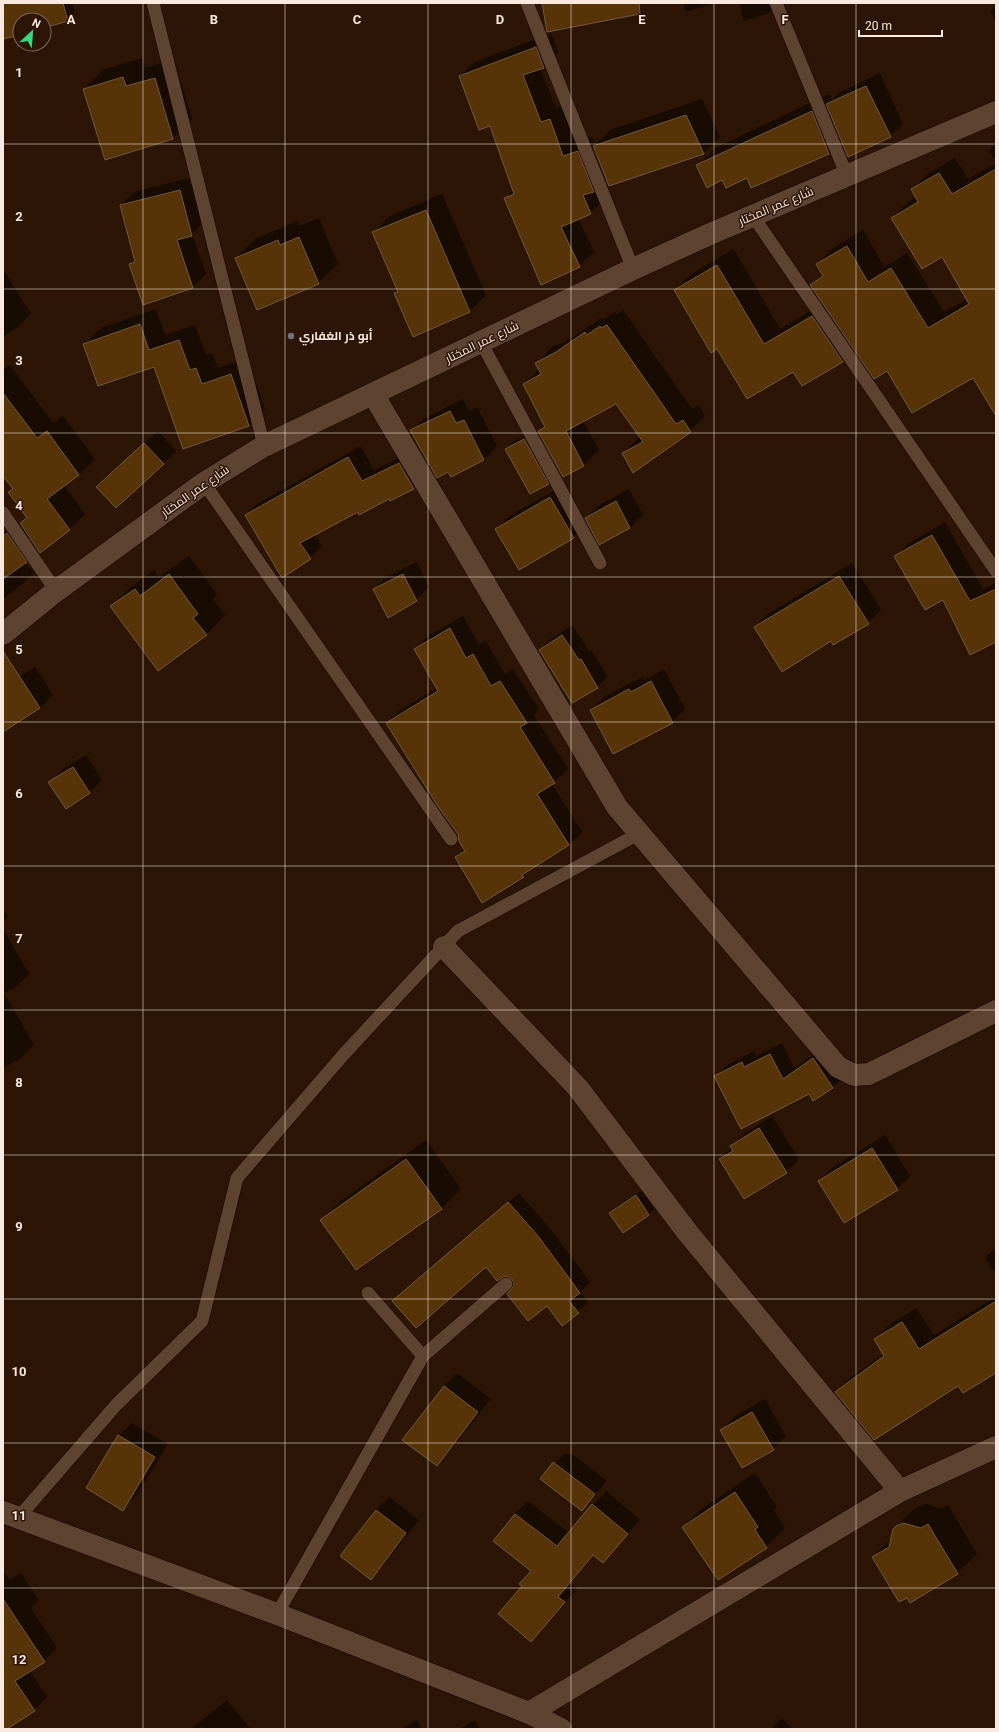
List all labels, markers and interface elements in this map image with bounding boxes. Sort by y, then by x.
north arrow [12,12,52,52]
text: A [67,12,76,27]
text: B [210,12,218,27]
text: C [353,12,362,27]
text: D [496,12,504,27]
text: E [638,12,646,27]
text: F [781,12,789,27]
scale bar [859,12,942,38]
text: N [30,16,43,31]
text: 20 m [865,19,892,33]
text: 1 [15,65,23,80]
street label: شارع عمر المختار [735,184,816,229]
text: 2 [15,209,23,224]
street label: شارع عمر المختار [442,318,522,367]
place label: أبو ذر الغفاري [299,328,373,346]
marker: أبو ذر الغفاري [286,331,296,341]
text: 3 [15,353,23,368]
street label: شارع عمر المختار [157,462,232,521]
text: 4 [15,498,23,513]
text: 5 [15,642,23,657]
text: 6 [15,786,23,801]
text: 7 [15,931,23,946]
text: 8 [15,1075,23,1090]
text: 9 [15,1219,23,1234]
text: 10 [12,1364,26,1379]
text: 11 [12,1508,26,1523]
text: 12 [12,1652,26,1667]

